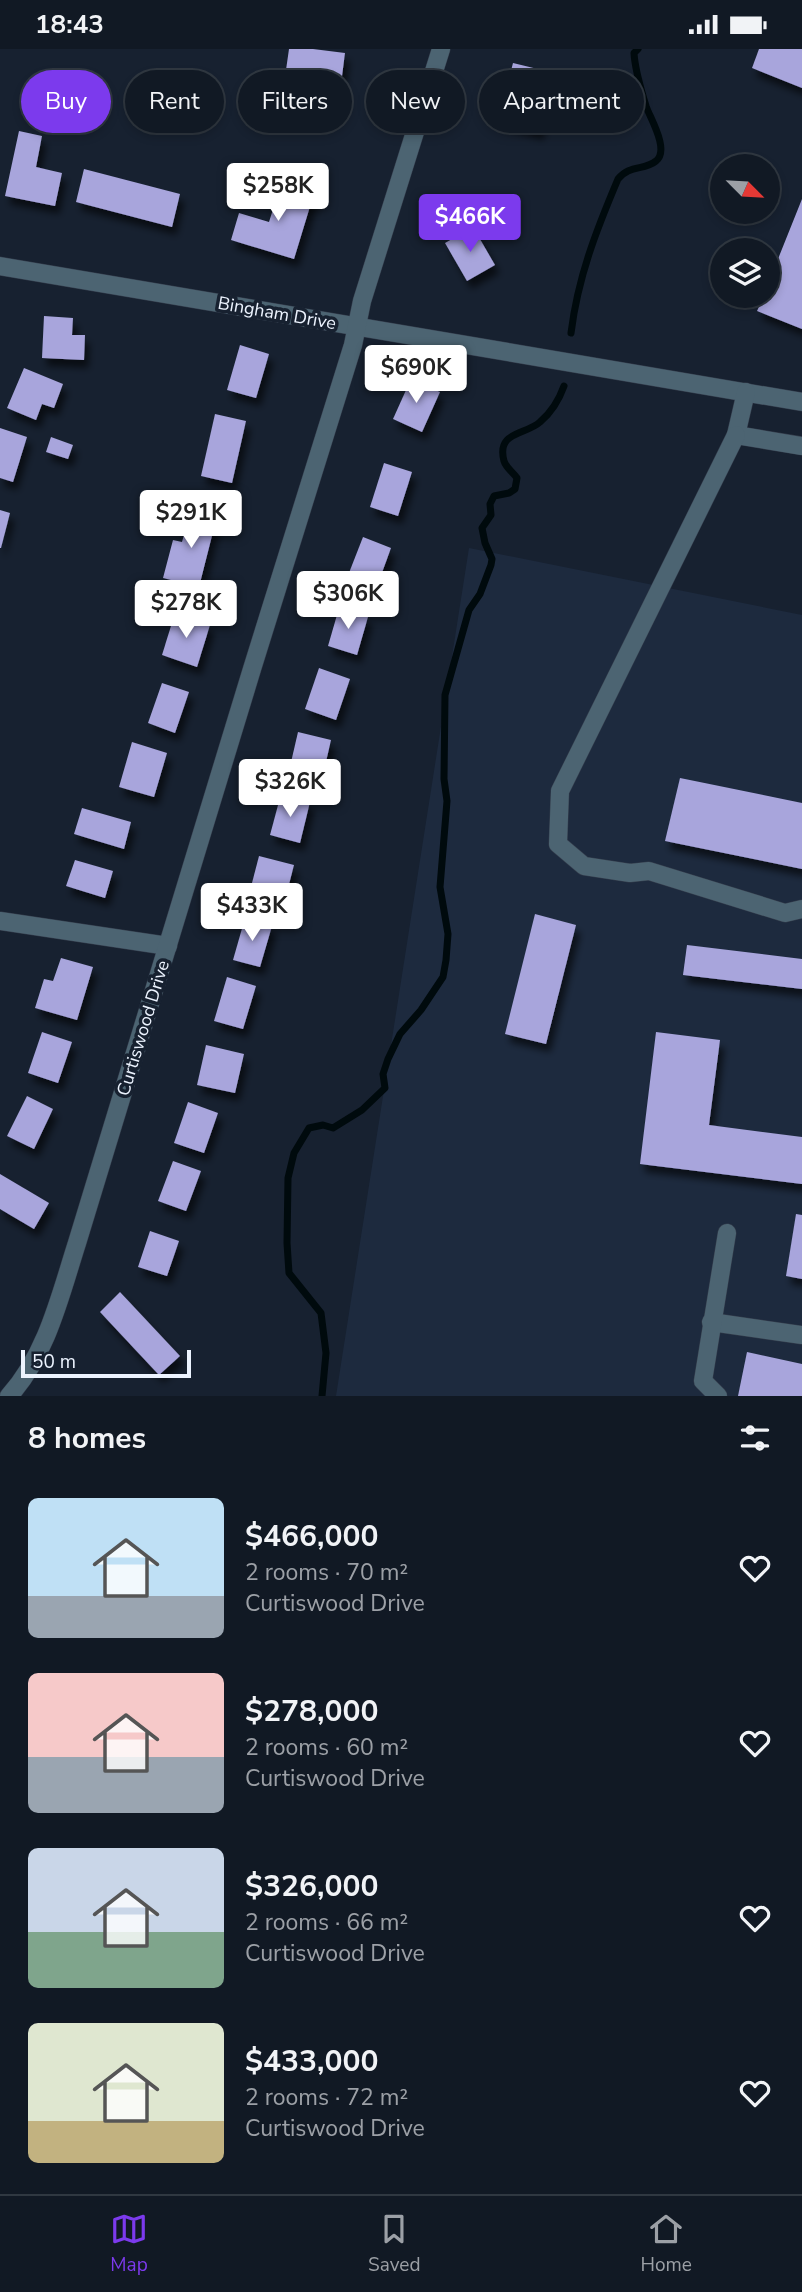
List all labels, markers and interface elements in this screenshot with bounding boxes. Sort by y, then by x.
text: 18:43 [35,7,104,42]
chip: Buy [21,70,111,133]
chip: Rent [125,70,224,133]
chip: Filters [238,70,352,133]
chip: New [366,70,465,133]
chip: Apartment [479,70,644,133]
north arrow [710,154,780,224]
map controls [710,154,780,308]
pin: $258K [229,163,327,223]
text: $258K [243,170,313,201]
pin: $466K [421,195,519,254]
text: $466K [435,201,505,232]
button: layers [710,238,780,308]
street label: Bingham Drive [216,291,338,335]
pin: $690K [367,345,465,405]
text: $690K [381,352,451,383]
pin: $291K [142,491,240,550]
text: $291K [156,497,226,528]
pin: $306K [299,571,397,631]
text: $306K [313,578,383,609]
pin: $278K [137,581,235,640]
text: $278K [151,587,221,618]
pin: $326K [241,759,339,819]
text: $326K [255,766,325,797]
pin: $433K [203,883,301,943]
text: $433K [217,890,287,921]
street label: Curtiswood Drive [111,957,175,1099]
scale bar [21,1347,191,1379]
text: 50 m [32,1349,76,1375]
text: 8 homes [28,1418,146,1459]
icon: filters [736,1419,774,1457]
text: $466,000 [245,1516,378,1557]
icon: home [84,1526,168,1610]
icon: heart [736,1549,774,1587]
text: 2 rooms · 70 m² [245,1557,408,1588]
text: Curtiswood Drive [245,1588,425,1619]
text: $278,000 [245,1691,378,1732]
icon: home [84,1701,168,1785]
icon: heart [736,1724,774,1762]
text: 2 rooms · 60 m² [245,1732,408,1763]
text: Curtiswood Drive [245,1763,425,1794]
text: $326,000 [245,1866,378,1907]
icon: home [84,1876,168,1960]
icon: heart [736,1899,774,1937]
text: 2 rooms · 66 m² [245,1907,408,1938]
text: Curtiswood Drive [245,1938,425,1969]
text: $433,000 [245,2041,378,2082]
icon: home [84,2051,168,2135]
icon: heart [736,2074,774,2112]
text: 2 rooms · 72 m² [245,2082,408,2113]
text: Curtiswood Drive [245,2113,425,2144]
tab: Map [110,2210,148,2278]
tab: Saved [368,2210,421,2278]
tab: Home [641,2210,692,2278]

